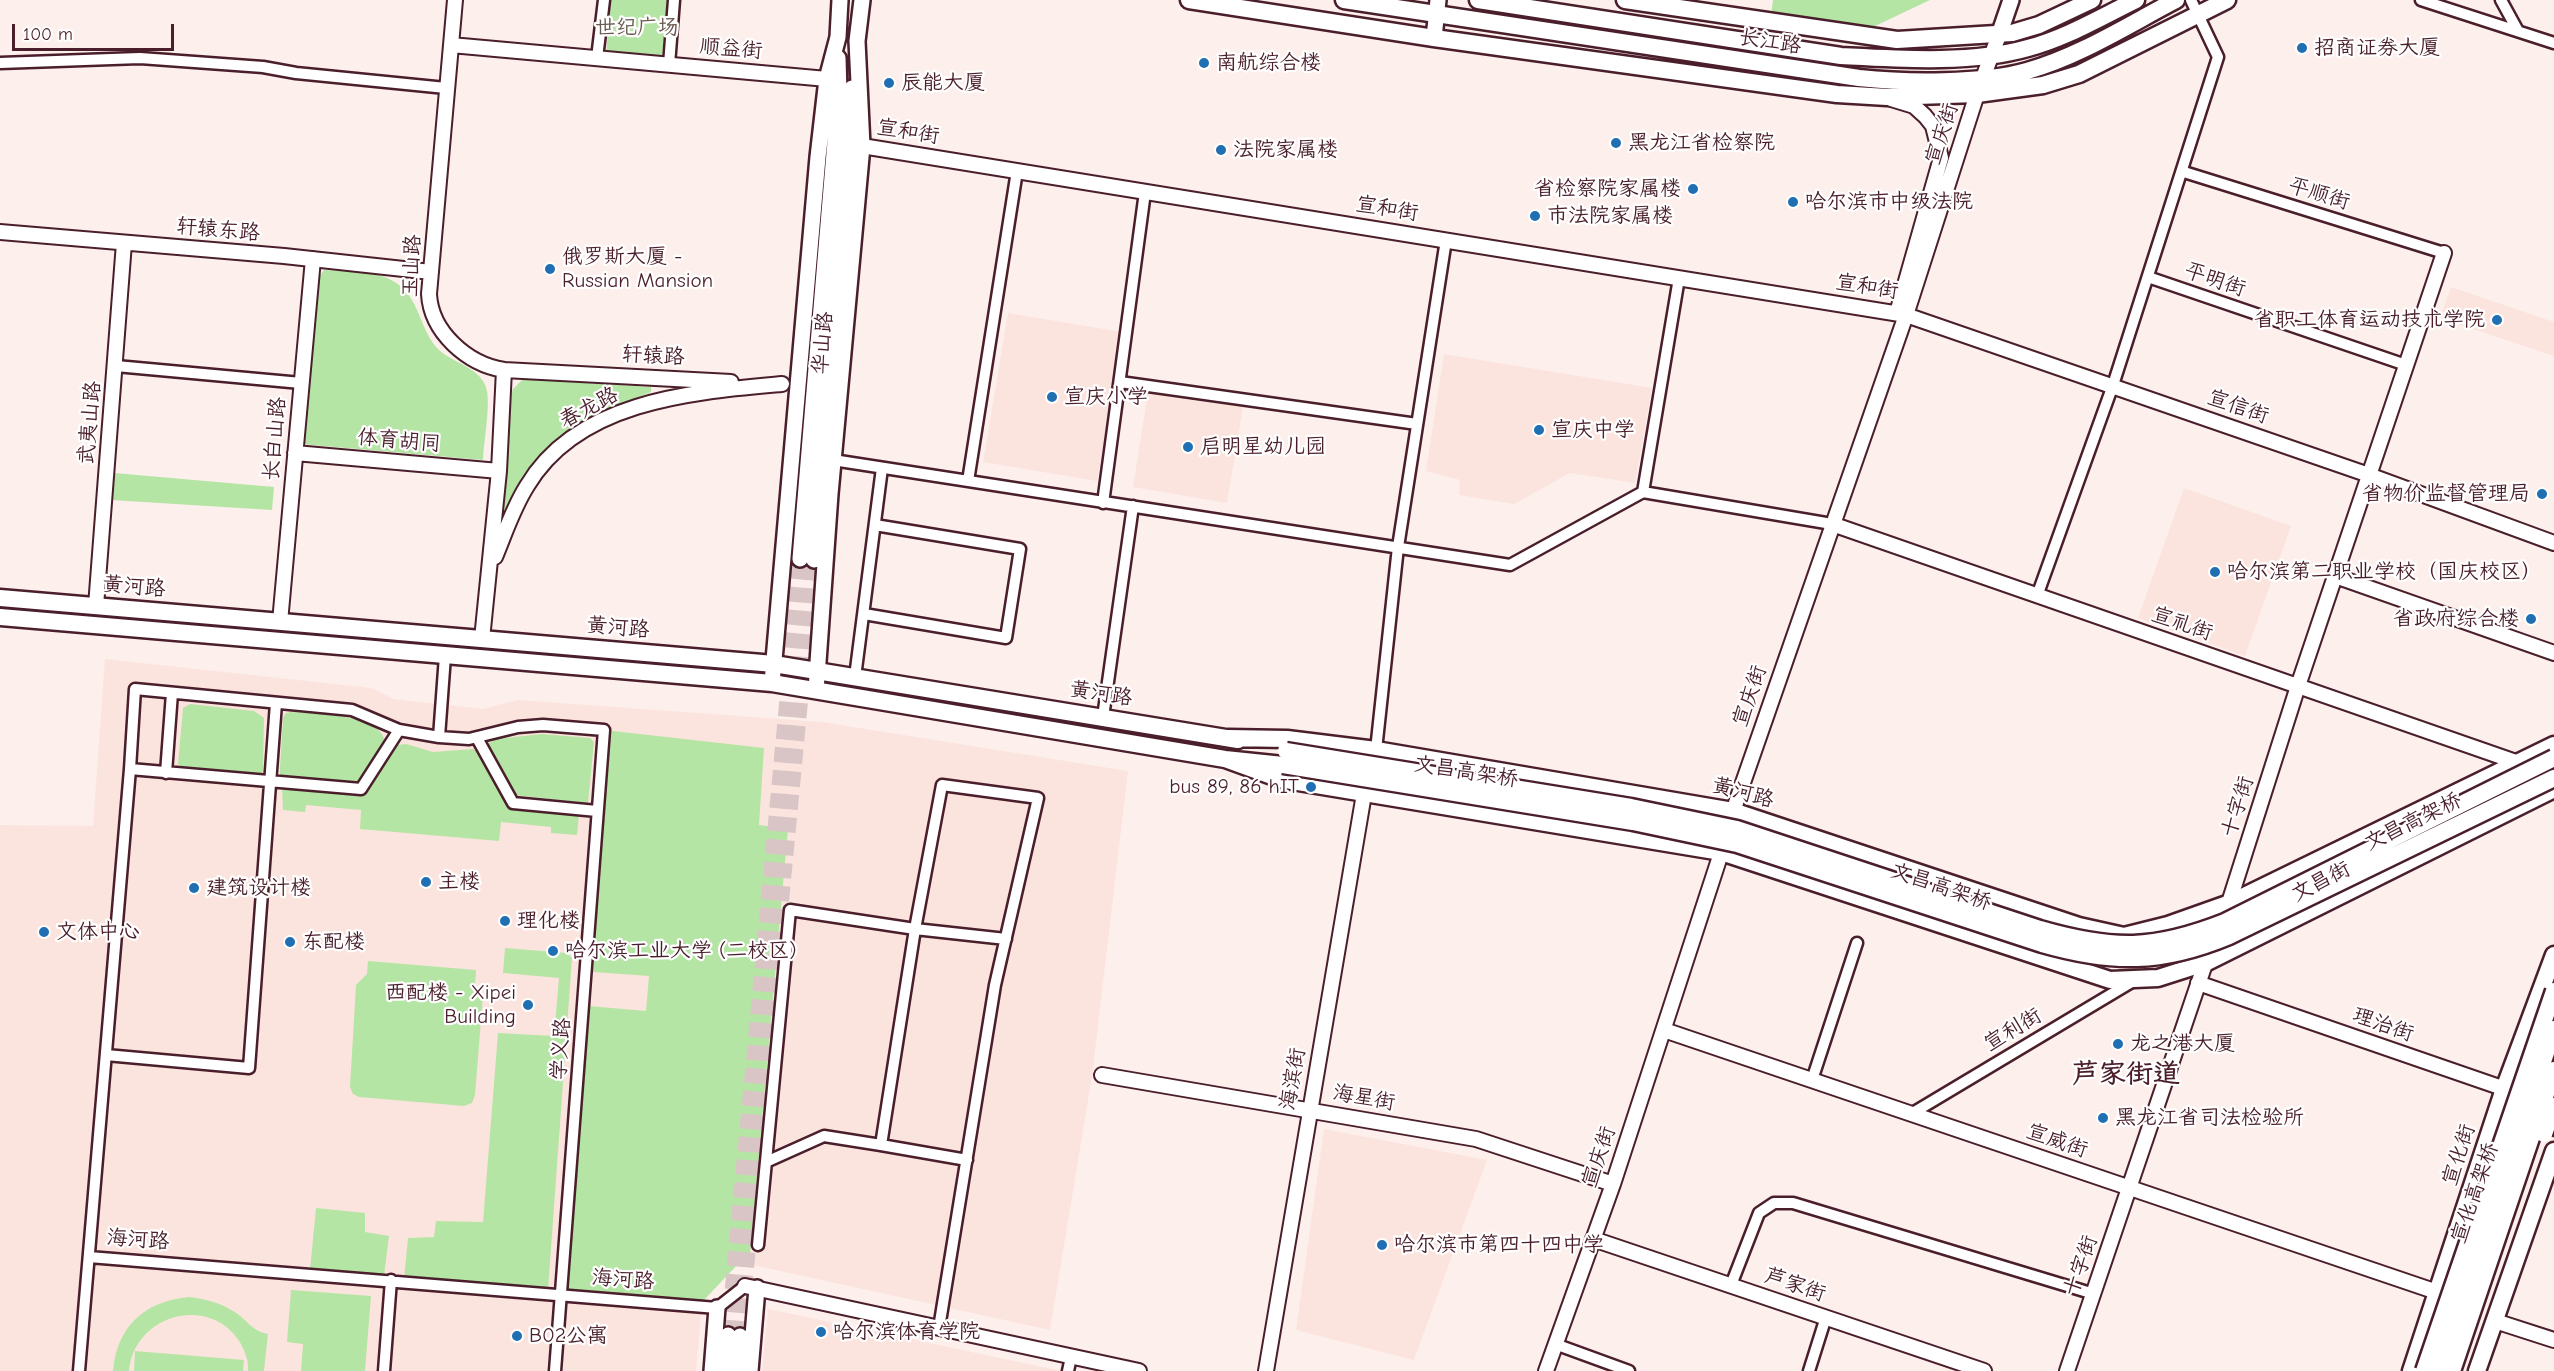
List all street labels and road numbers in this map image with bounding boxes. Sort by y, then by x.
street label: 长江路 [1737,25,1803,59]
street label: 顺益街 [699,34,763,64]
street label: 宣庆街 [1920,100,1964,168]
street label: 宣和街 [875,115,941,149]
street label: 平顺街 [2285,173,2353,215]
street label: 宣和街 [1354,192,1420,226]
street label: 轩辕东路 [175,214,261,246]
street label: 玉山路 [398,234,426,298]
street label: 平明街 [2181,258,2249,302]
street label: 宣和街 [1834,270,1900,304]
street label: 华山路 [808,311,838,375]
street label: 轩辕路 [621,342,685,370]
street label: 武夷山路 [74,380,106,466]
street label: 春龙路 [555,382,623,434]
street label: 宣信街 [2204,385,2272,429]
street label: 长白山路 [259,396,291,482]
street label: 体育胡同 [356,425,442,457]
street label: 黄河路 [102,572,166,602]
street label: 宣礼街 [2148,602,2216,646]
street label: 黄河路 [586,613,650,643]
street label: 宣庆街 [1728,662,1772,730]
street label: 黄河路 [1068,677,1134,711]
street label: 文昌高架桥 [1412,751,1520,793]
street label: 黄河路 [1709,773,1777,813]
street label: 十字街 [2217,773,2259,841]
street label: 文昌高架桥 [2360,788,2466,856]
street label: 文昌街 [2287,856,2355,908]
street label: 文昌高架桥 [1887,858,1995,916]
street label: 宣利街 [1980,1003,2046,1057]
street label: 理治街 [2349,1003,2417,1047]
street label: 学义路 [546,1017,576,1081]
street label: 海滨街 [1275,1046,1311,1112]
street label: 海星街 [1331,1080,1397,1116]
street label: 宣威街 [2023,1119,2091,1163]
street label: 宣化街 [2437,1121,2481,1189]
street label: 宣庆街 [1577,1123,1621,1191]
street label: 宣化高架桥 [2446,1139,2504,1247]
street label: 海河路 [106,1225,170,1255]
street label: 十字街 [2059,1232,2103,1300]
street label: 芦家街 [1761,1263,1829,1307]
street label: 海河路 [591,1265,655,1295]

